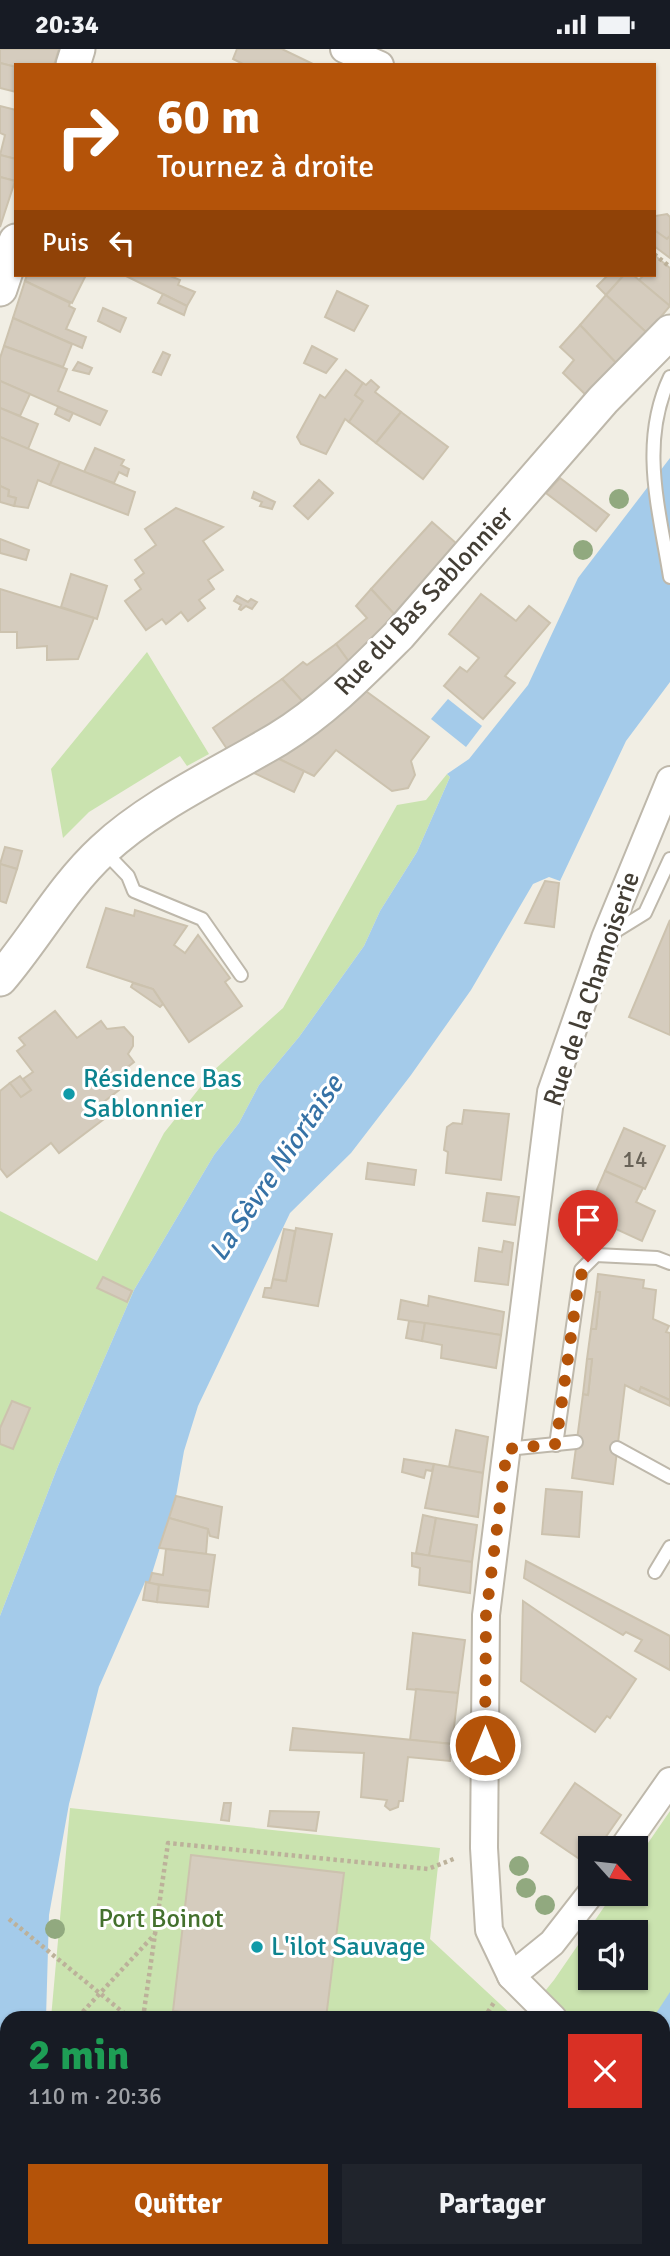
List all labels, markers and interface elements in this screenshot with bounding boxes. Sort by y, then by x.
text: 20:34 [35,9,99,41]
text: 60 m [157,87,260,147]
icon: right [42,91,133,182]
text: Tournez à droite [157,147,374,186]
icon: left [103,224,141,262]
text: Puis [42,227,89,259]
street label: Rue du Bas Sablonnier [328,499,521,703]
street label: Rue de la Chamoiserie [537,868,647,1110]
place label: Résidence Bas Sablonnier [83,1063,242,1125]
water label: La Sèvre Niortaise [201,1067,352,1267]
marker: Résidence Bas Sablonnier [61,1086,77,1102]
house number: 14 [623,1145,647,1174]
pin [558,1190,618,1262]
icon: arrive [569,1201,607,1239]
position arrow [448,1708,522,1782]
north arrow [578,1836,648,1906]
map controls [578,1836,648,1990]
park label: Port Boinot [98,1903,224,1935]
button: sound [578,1920,648,1990]
place label: L'ilot Sauvage [271,1931,426,1963]
marker: L'ilot Sauvage [249,1939,265,1955]
text: 2 min [28,2030,129,2081]
button: close [568,2034,642,2108]
text: 110 m · 20:36 [28,2082,162,2111]
button: Quitter [28,2164,328,2244]
button: Partager [342,2164,642,2244]

